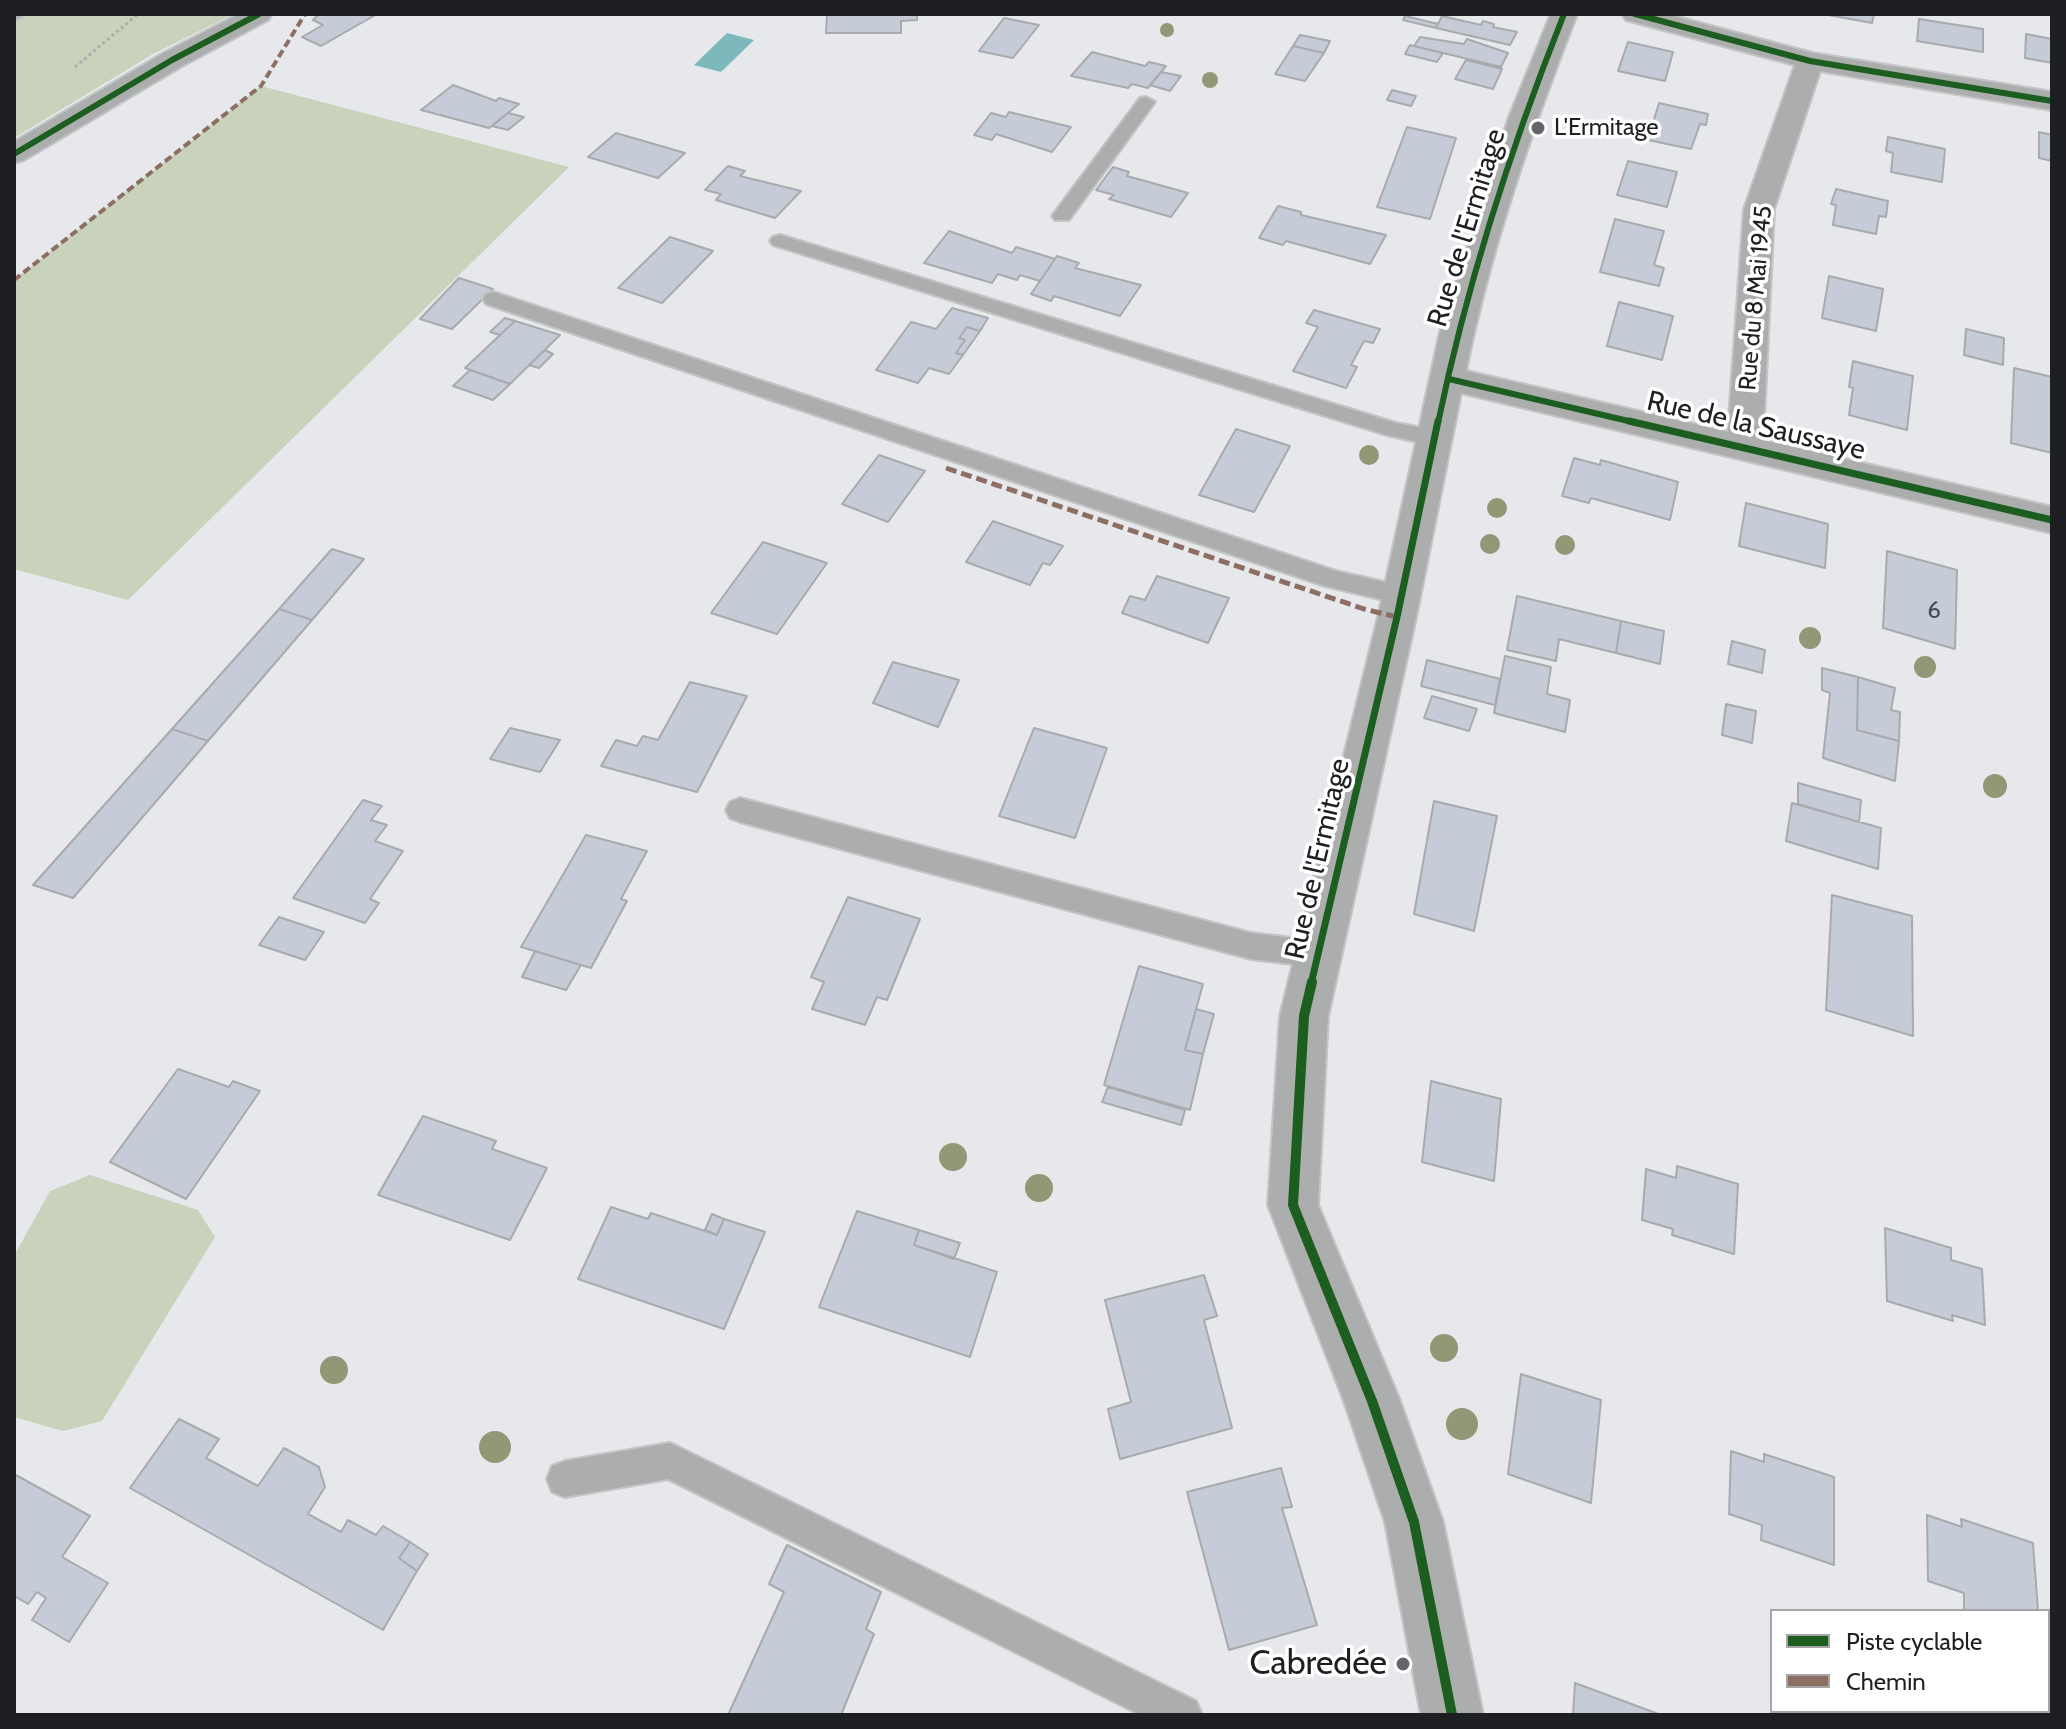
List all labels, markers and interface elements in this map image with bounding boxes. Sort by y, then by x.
place label: L'Ermitage [1554,114,1659,142]
marker: L'Ermitage [1529,119,1547,137]
street label: Rue de l'Ermitage [1421,125,1513,331]
street label: Rue du 8 Mai 1945 [1734,204,1778,392]
street label: Rue de la Saussaye [1644,385,1868,467]
house number: 6 [1927,597,1941,625]
street label: Rue de l'Ermitage [1279,755,1357,963]
legend [1770,1609,2050,1713]
text: Piste cyclable [1846,1627,1982,1656]
place label: Cabredée [1249,1644,1387,1684]
marker: Cabredée [1394,1655,1412,1673]
text: Chemin [1846,1667,1926,1696]

